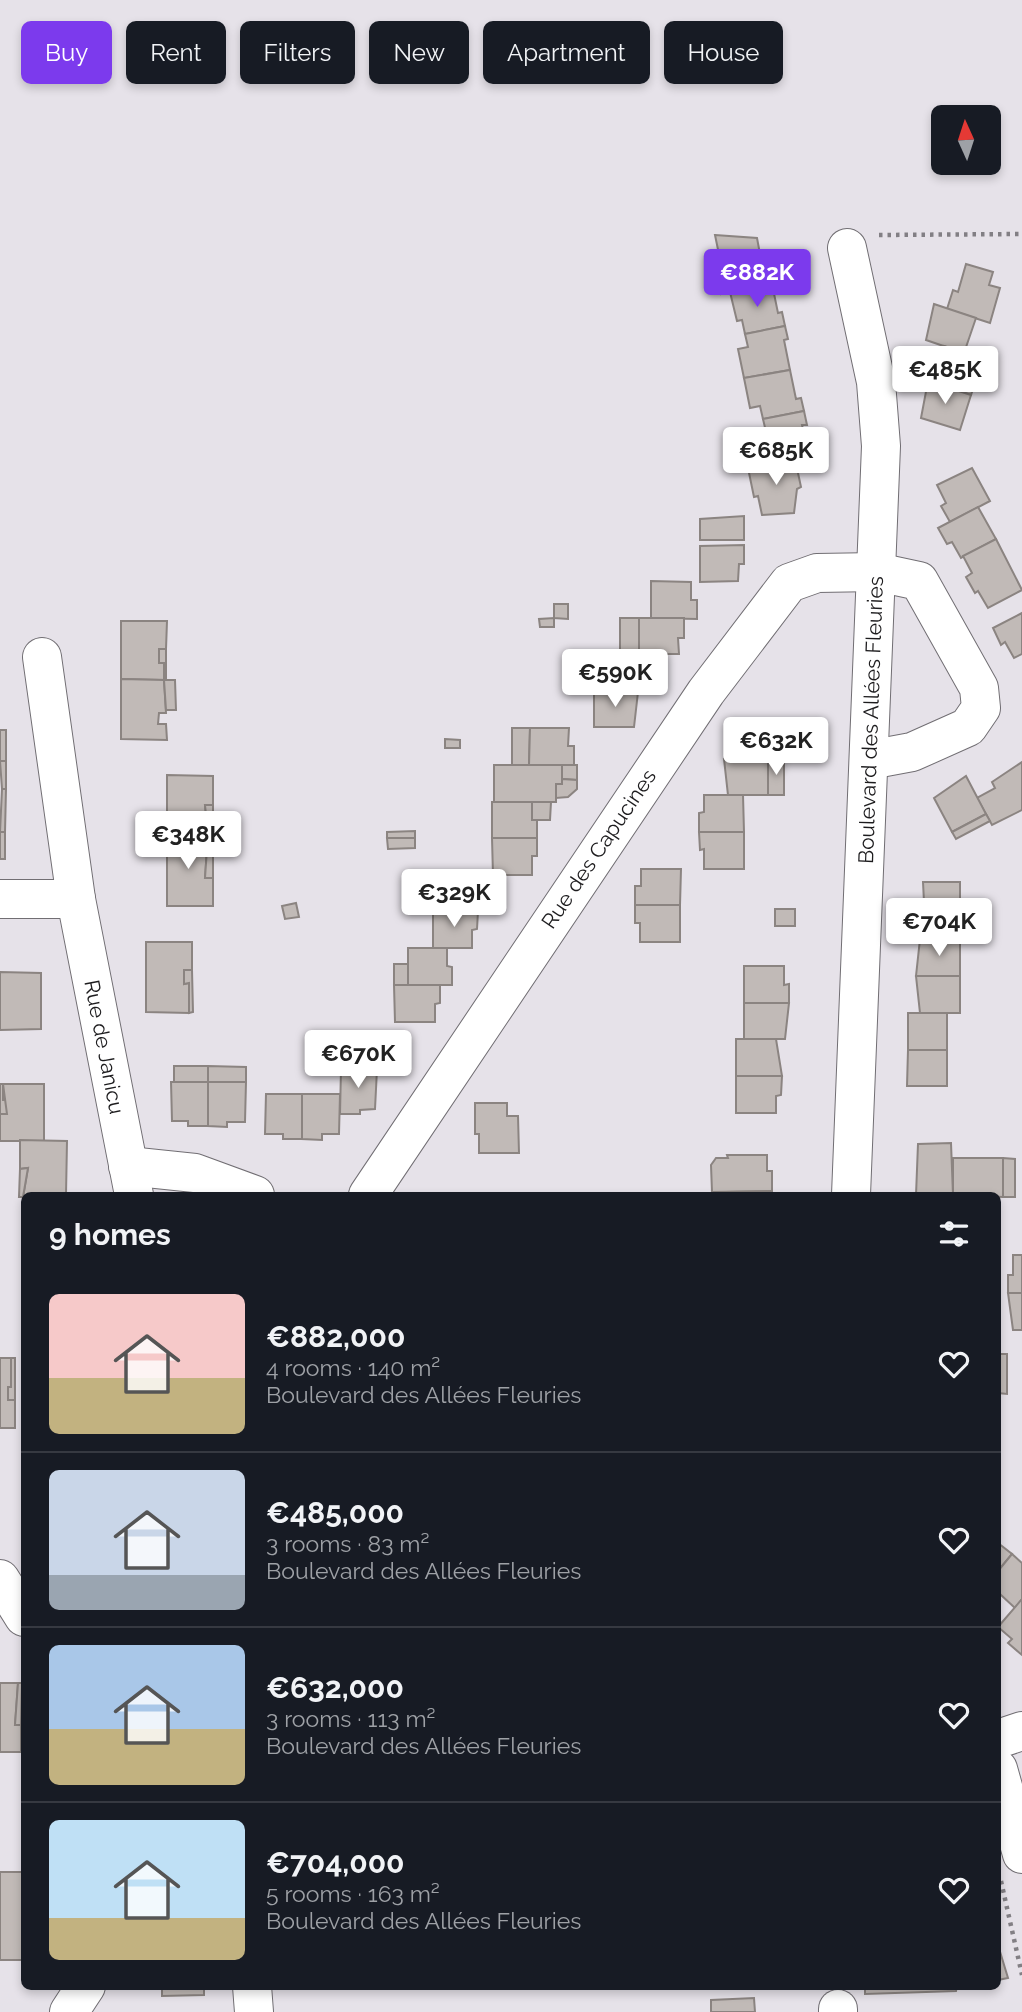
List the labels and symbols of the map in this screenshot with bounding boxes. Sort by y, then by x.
north arrow [931,105,1001,175]
pin: €882K [708,250,806,309]
pin: €485K [896,346,994,406]
pin: €685K [727,428,825,487]
street label: Boulevard des Allées Fleuries [853,576,888,864]
pin: €590K [566,650,664,709]
pin: €632K [727,718,825,777]
street label: Rue des Capucines [536,764,661,933]
pin: €348K [139,812,237,871]
pin: €329K [405,870,503,929]
pin: €704K [890,898,988,958]
street label: Rue de Janicu [79,978,130,1116]
pin: €670K [309,1030,407,1090]

